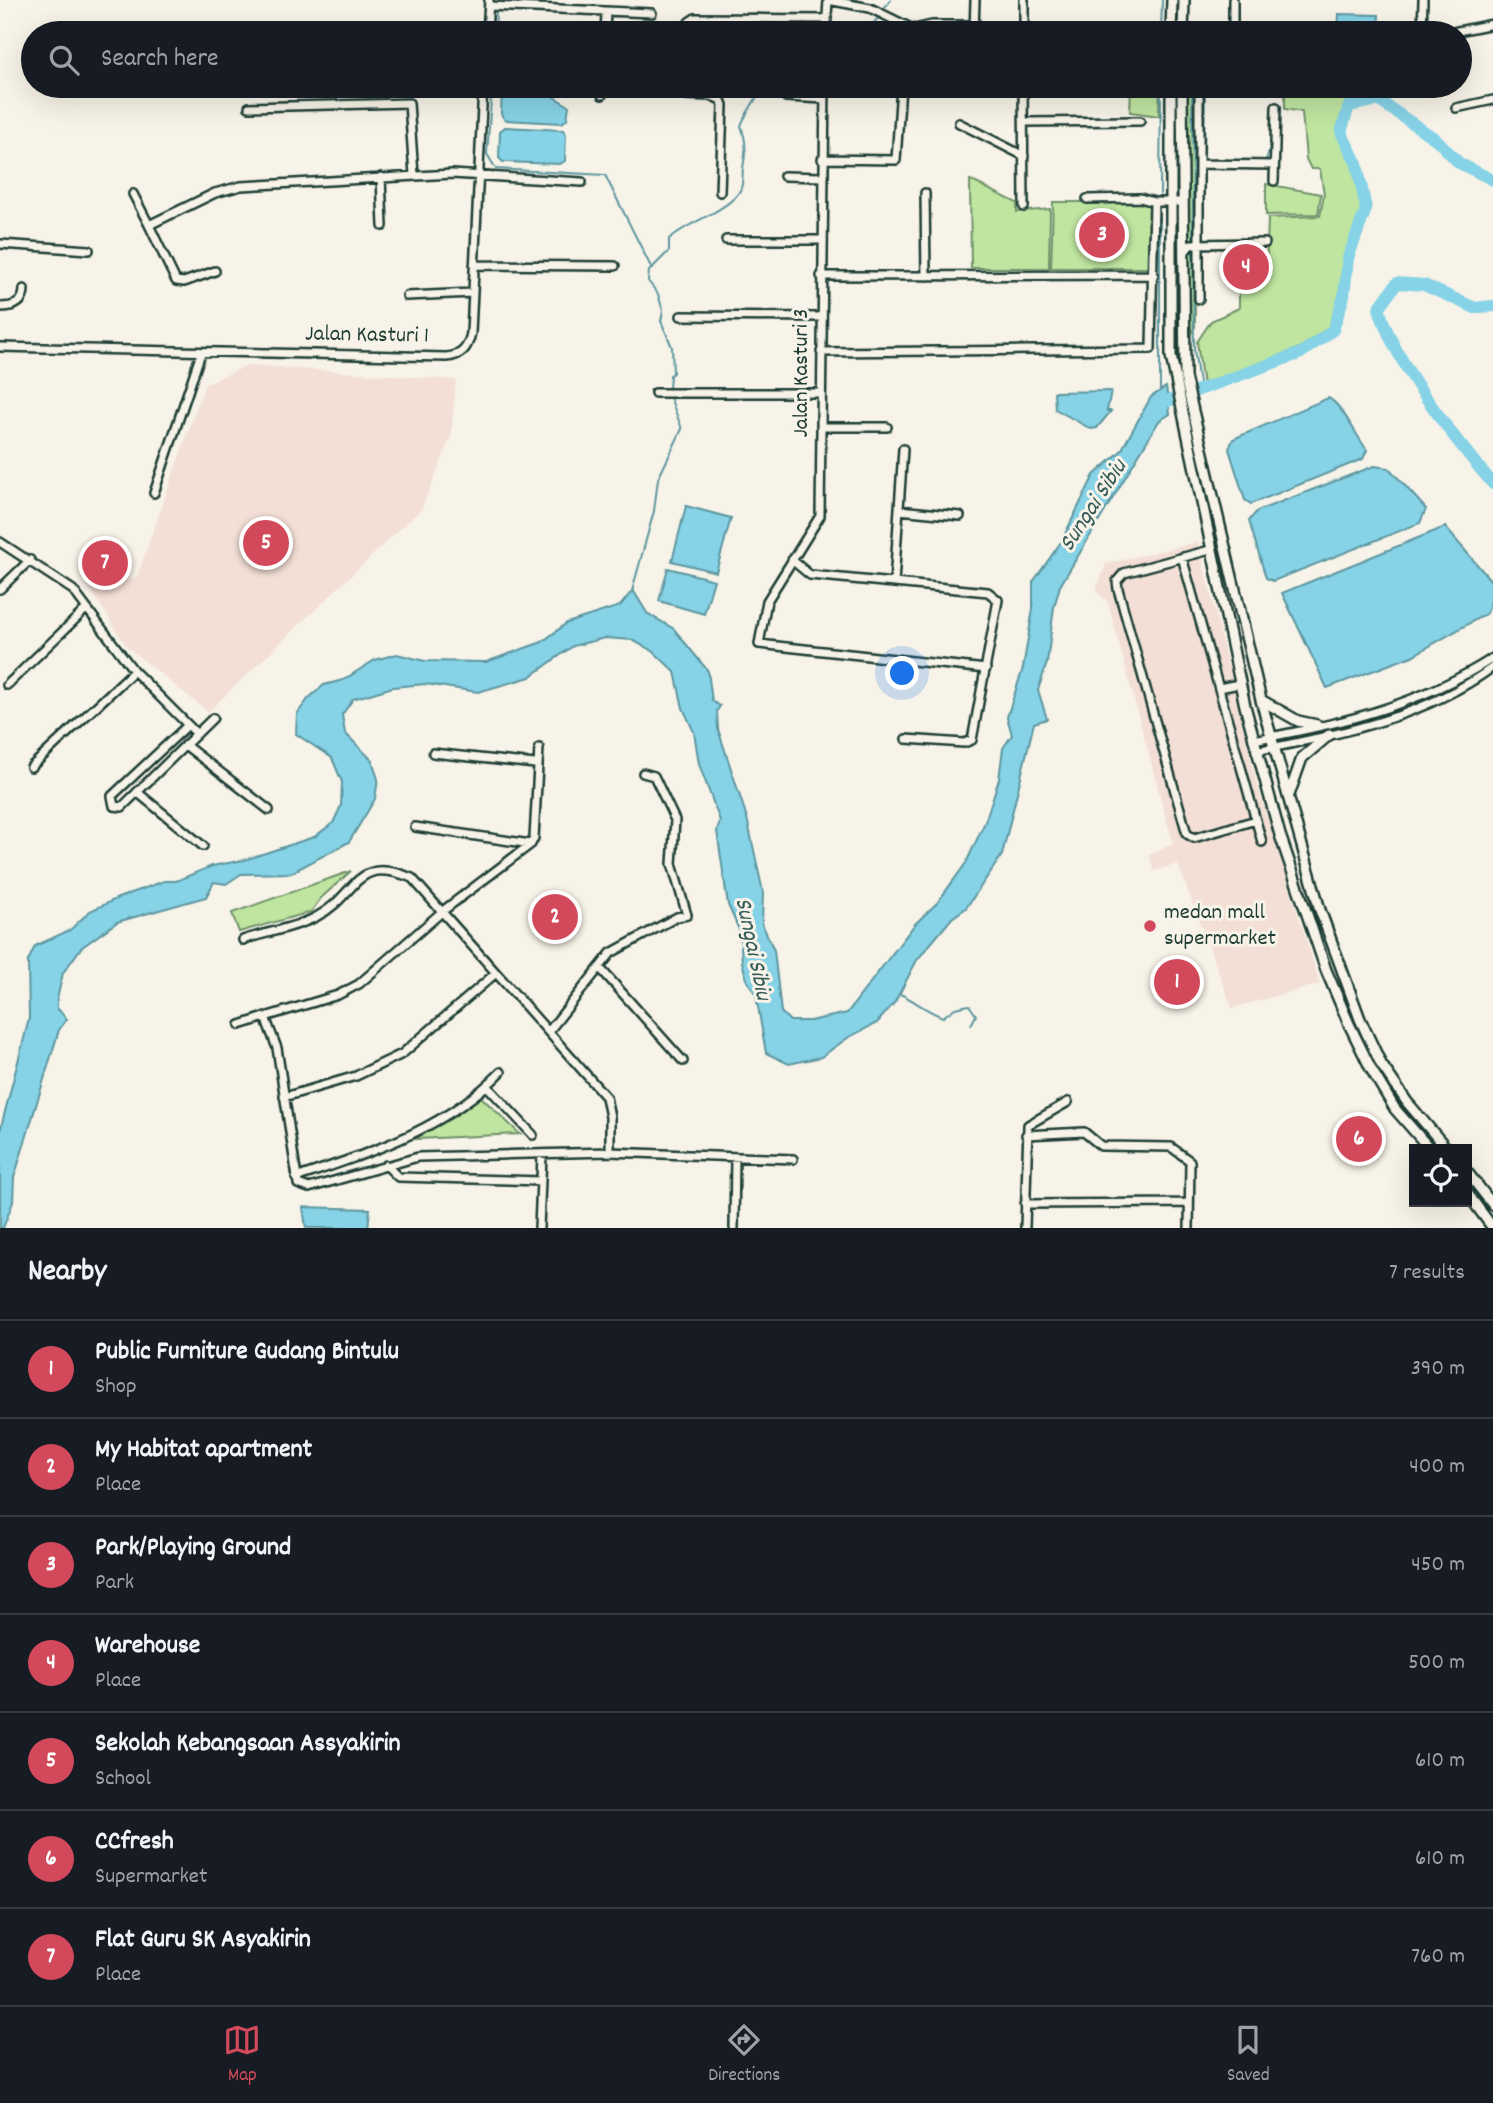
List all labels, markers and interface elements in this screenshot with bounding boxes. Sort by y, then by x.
search box [21,21,1472,98]
icon: search [45,41,83,79]
text: Search here [101,41,219,78]
pin: 3 [1079,209,1125,261]
pin: 4 [1223,241,1269,293]
street label: Jalan Kasturi 3 [786,308,819,438]
street label: Jalan Kasturi 1 [305,318,429,354]
water label: Sungai Sibiu [1051,452,1137,559]
pin: 5 [243,517,289,569]
pin: 7 [82,537,128,589]
your location [885,656,919,690]
pin: 2 [532,891,578,943]
water label: Sungai Sibiu [725,895,780,1005]
place label: medan mall supermarket [1164,897,1276,956]
marker: medan mall supermarket [1142,918,1158,934]
pin: 1 [1154,956,1200,1008]
pin: 6 [1336,1113,1382,1165]
map controls [1409,1144,1472,1207]
button: locate [1409,1144,1472,1207]
text: Nearby [28,1252,106,1295]
text: 7 results [1389,1257,1465,1290]
text: Public Furniture Gudang Bintulu [95,1334,399,1371]
text: 1 [48,1353,54,1386]
text: 390 m [1411,1353,1465,1386]
text: Shop [95,1371,137,1404]
text: My Habitat apartment [95,1432,312,1469]
text: 2 [46,1451,56,1484]
text: 400 m [1409,1451,1465,1484]
text: Place [95,1469,141,1502]
text: Park/Playing Ground [95,1530,291,1567]
text: 3 [46,1549,56,1582]
text: 450 m [1411,1549,1465,1582]
text: Park [95,1567,134,1600]
text: Warehouse [95,1628,200,1665]
text: 4 [46,1647,56,1680]
text: 500 m [1408,1647,1465,1680]
text: Place [95,1665,141,1698]
text: Sekolah Kebangsaan Assyakirin [95,1726,401,1763]
text: 5 [46,1745,56,1778]
text: 610 m [1415,1745,1465,1778]
text: School [95,1763,151,1796]
text: CCfresh [95,1824,174,1861]
text: 6 [45,1843,57,1876]
text: 610 m [1415,1843,1465,1876]
text: Supermarket [95,1861,207,1894]
text: Flat Guru SK Asyakirin [95,1922,311,1959]
text: 7 [47,1941,55,1974]
text: 760 m [1411,1941,1465,1974]
text: Place [95,1959,141,1992]
tab: Map [223,2021,261,2090]
tab: Directions [708,2021,780,2090]
tab: Saved [1227,2021,1270,2090]

